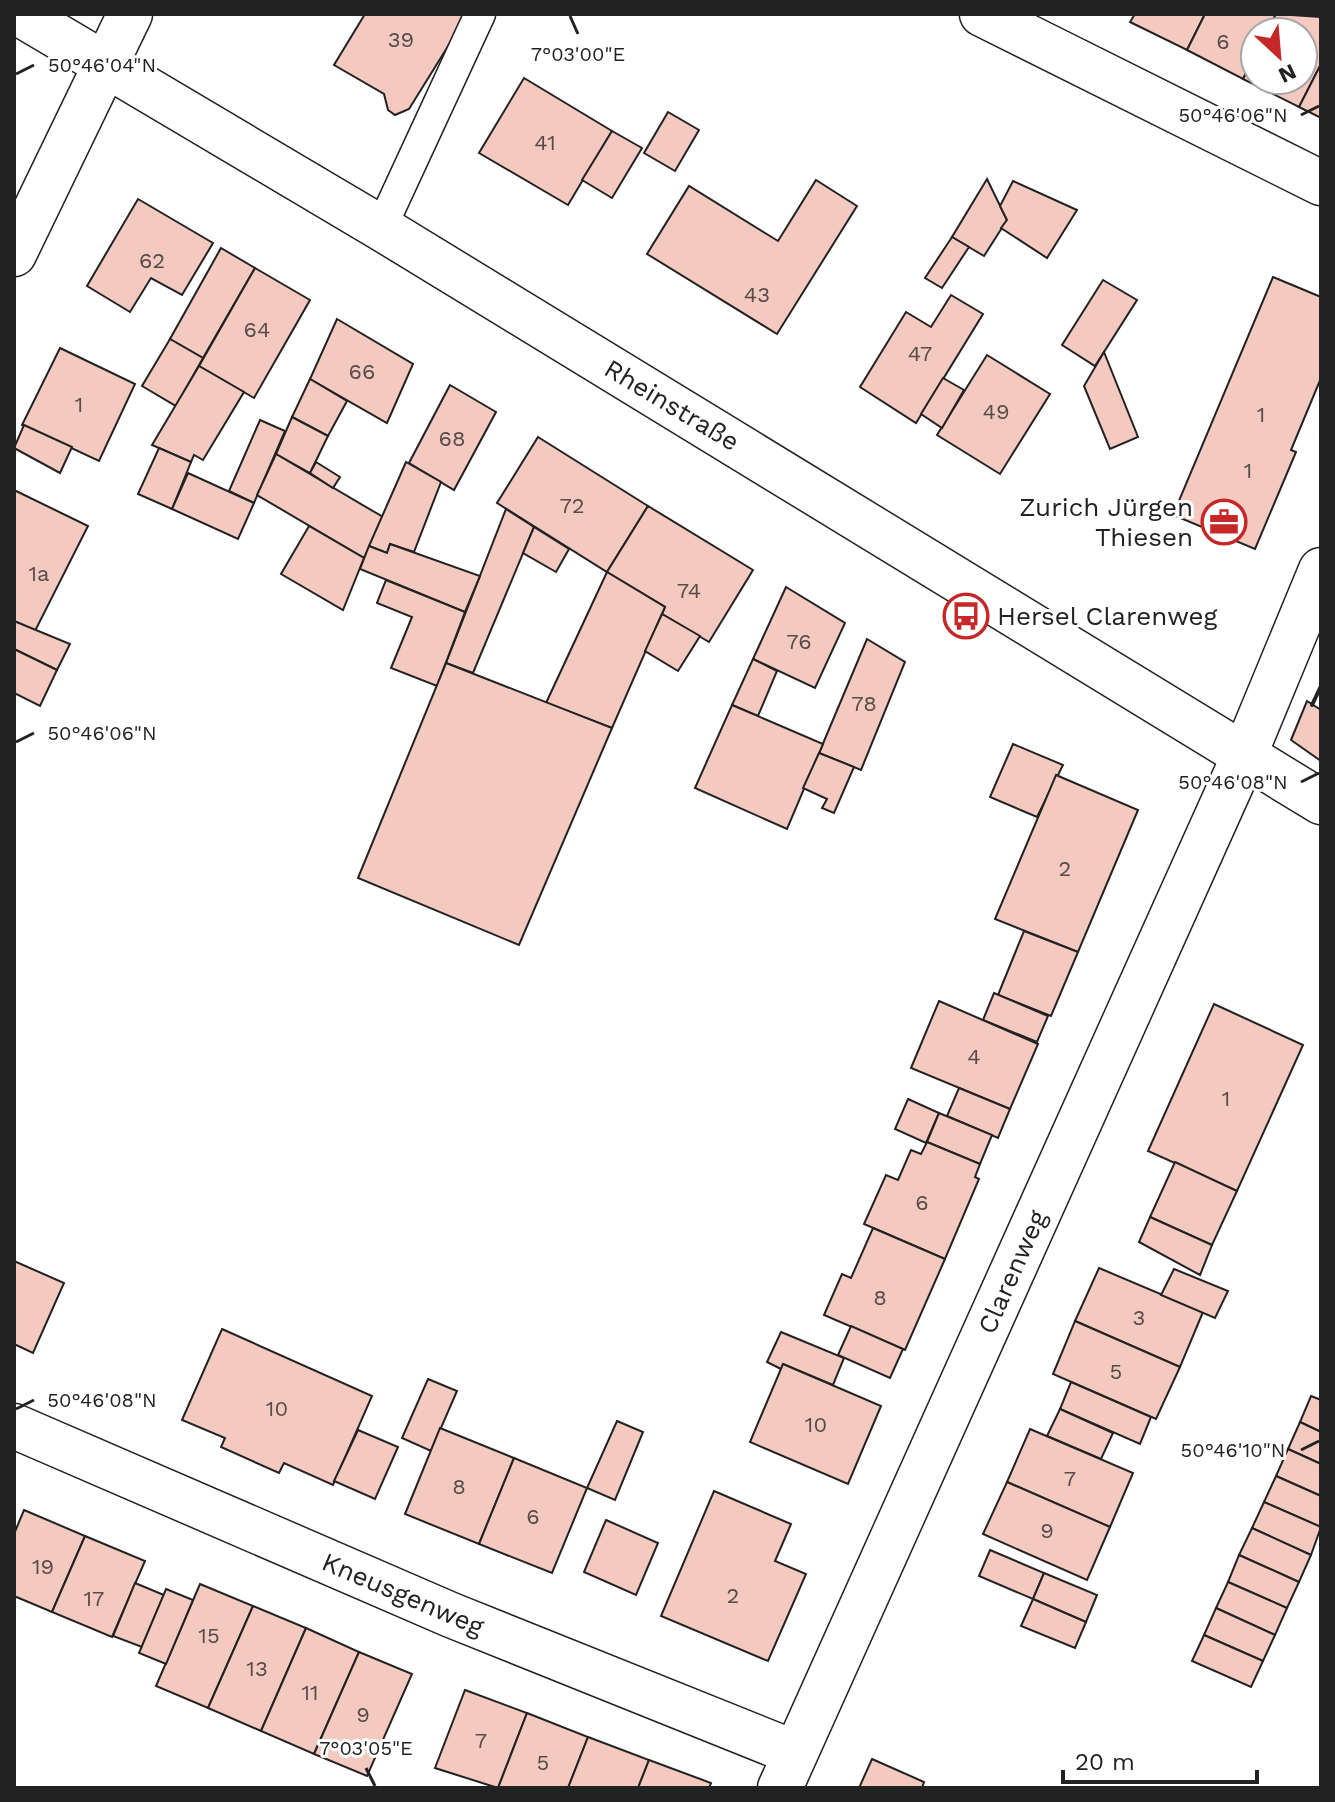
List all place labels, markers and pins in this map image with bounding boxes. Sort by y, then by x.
place label: Zurich Jürgen Thiesen [1019,492,1193,552]
office icon: Zurich Jürgen Thiesen [1200,498,1248,546]
bus stop icon: Hersel Clarenweg [942,592,990,640]
place label: Hersel Clarenweg [997,601,1217,631]

